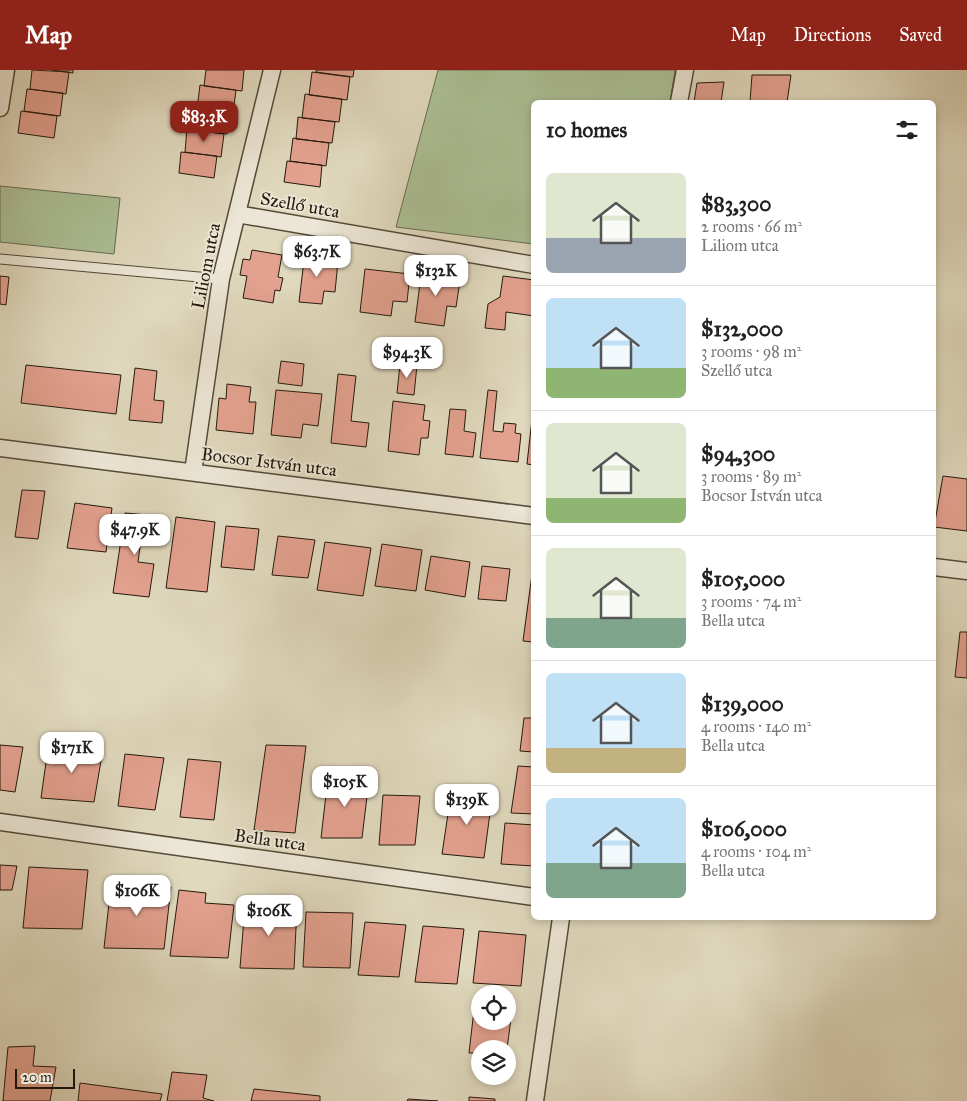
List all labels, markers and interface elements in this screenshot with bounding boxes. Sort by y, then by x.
text: Map [25,20,72,50]
text: Map [730,24,766,46]
text: Directions [794,24,871,46]
text: Saved [899,24,942,46]
pin: $83.3K [163,100,245,143]
text: $83.3K [181,107,227,126]
icon: filters [893,116,921,144]
text: 10 homes [546,117,627,143]
street label: Szellő utca [259,187,342,223]
text: $83,300 [701,191,771,217]
icon: home [586,193,646,253]
text: 2 rooms · 66 m² [701,217,802,236]
street label: Liliom utca [187,221,225,311]
pin: $63.7K [276,236,358,278]
text: Liliom utca [701,236,779,255]
text: $63.7K [294,242,340,261]
pin: $132K [401,254,471,297]
text: $132K [415,261,457,280]
text: $132,000 [701,316,783,342]
icon: home [586,318,646,378]
pin: $94.3K [366,336,448,379]
text: 3 rooms · 98 m² [701,342,801,361]
text: $94.3K [383,343,431,362]
text: Szellő utca [701,361,772,380]
text: $94,300 [701,441,775,467]
street label: Bocsor István utca [200,443,338,481]
icon: home [586,443,646,503]
text: 3 rooms · 89 m² [701,467,801,486]
text: Bocsor István utca [701,486,822,505]
pin: $47.9K [94,514,176,556]
text: $47.9K [110,520,160,539]
text: $105,000 [701,566,785,592]
icon: home [586,568,646,628]
text: 3 rooms · 74 m² [701,592,801,611]
text: Bella utca [701,611,765,630]
text: $139,000 [701,691,784,717]
icon: home [586,693,646,753]
text: 4 rooms · 140 m² [701,717,811,736]
pin: $171K [37,732,107,774]
text: Bella utca [701,736,765,755]
text: $171K [51,738,93,757]
pin: $105K [310,766,380,808]
text: $105K [323,772,367,791]
pin: $139K [432,784,502,826]
text: $139K [446,790,488,809]
text: $106,000 [701,816,787,842]
icon: home [586,818,646,878]
street label: Bella utca [233,824,307,856]
text: 4 rooms · 104 m² [701,842,811,861]
text: Bella utca [701,861,765,880]
pin: $106K [102,874,172,917]
text: $106K [115,881,159,900]
pin: $106K [234,894,304,937]
text: $106K [247,901,291,920]
map controls [471,985,516,1085]
button: locate [471,985,516,1030]
button: layers [471,1040,516,1085]
scale bar [15,1066,75,1089]
text: 20 m [22,1069,52,1086]

